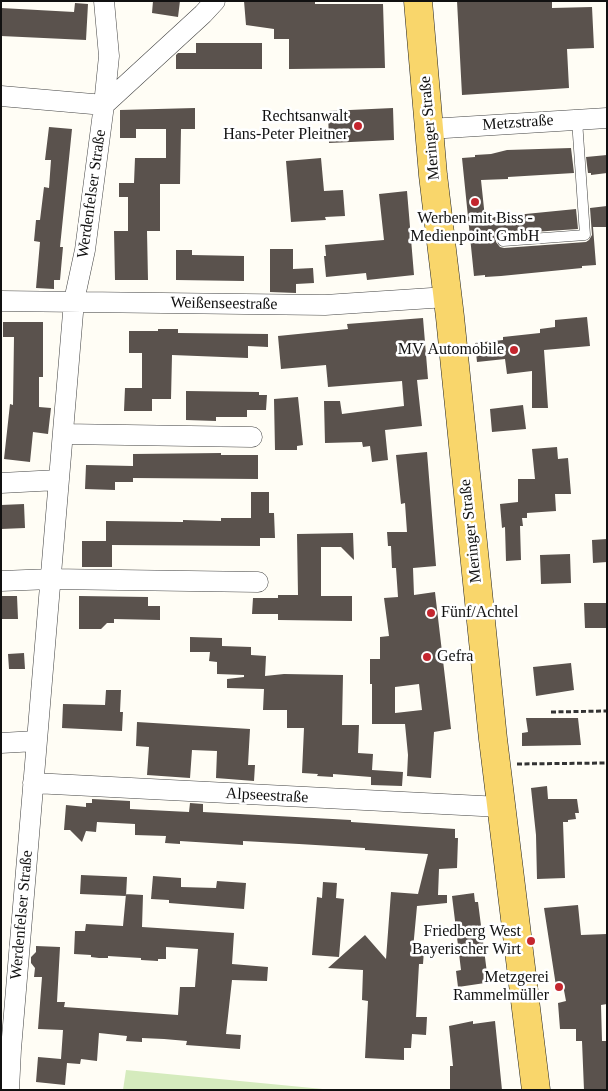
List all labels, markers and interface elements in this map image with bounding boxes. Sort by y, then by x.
street label: Meringer Straße [416,75,444,181]
place label: Rechtsanwalt Hans-Peter Pleitner [223,107,348,145]
street label: Metzstraße [482,111,554,135]
marker: Rechtsanwalt Hans-Peter Pleitner [352,120,364,132]
street label: Werdenfelser Straße [73,128,111,260]
marker: Werben mit Biss - Medienpoint GmbH [469,196,481,208]
place label: Werben mit Biss - Medienpoint GmbH [410,209,540,247]
street label: Weißenseestraße [170,293,278,315]
place label: MV Automobile [398,340,504,360]
marker: MV Automobile [508,344,520,356]
street label: Meringer Straße [456,478,486,584]
place label: Fünf/Achtel [441,603,518,623]
marker: Fünf/Achtel [425,607,437,619]
place label: Gefra [437,647,473,667]
marker: Gefra [421,651,433,663]
street label: Alpseestraße [225,784,309,808]
street label: Werdenfelser Straße [7,850,37,980]
place label: Friedberg West Bayerischer Wirt [412,922,521,960]
marker: Friedberg West Bayerischer Wirt [525,935,537,947]
place label: Metzgerei Rammelmüller [453,968,549,1006]
marker: Metzgerei Rammelmüller [553,981,565,993]

